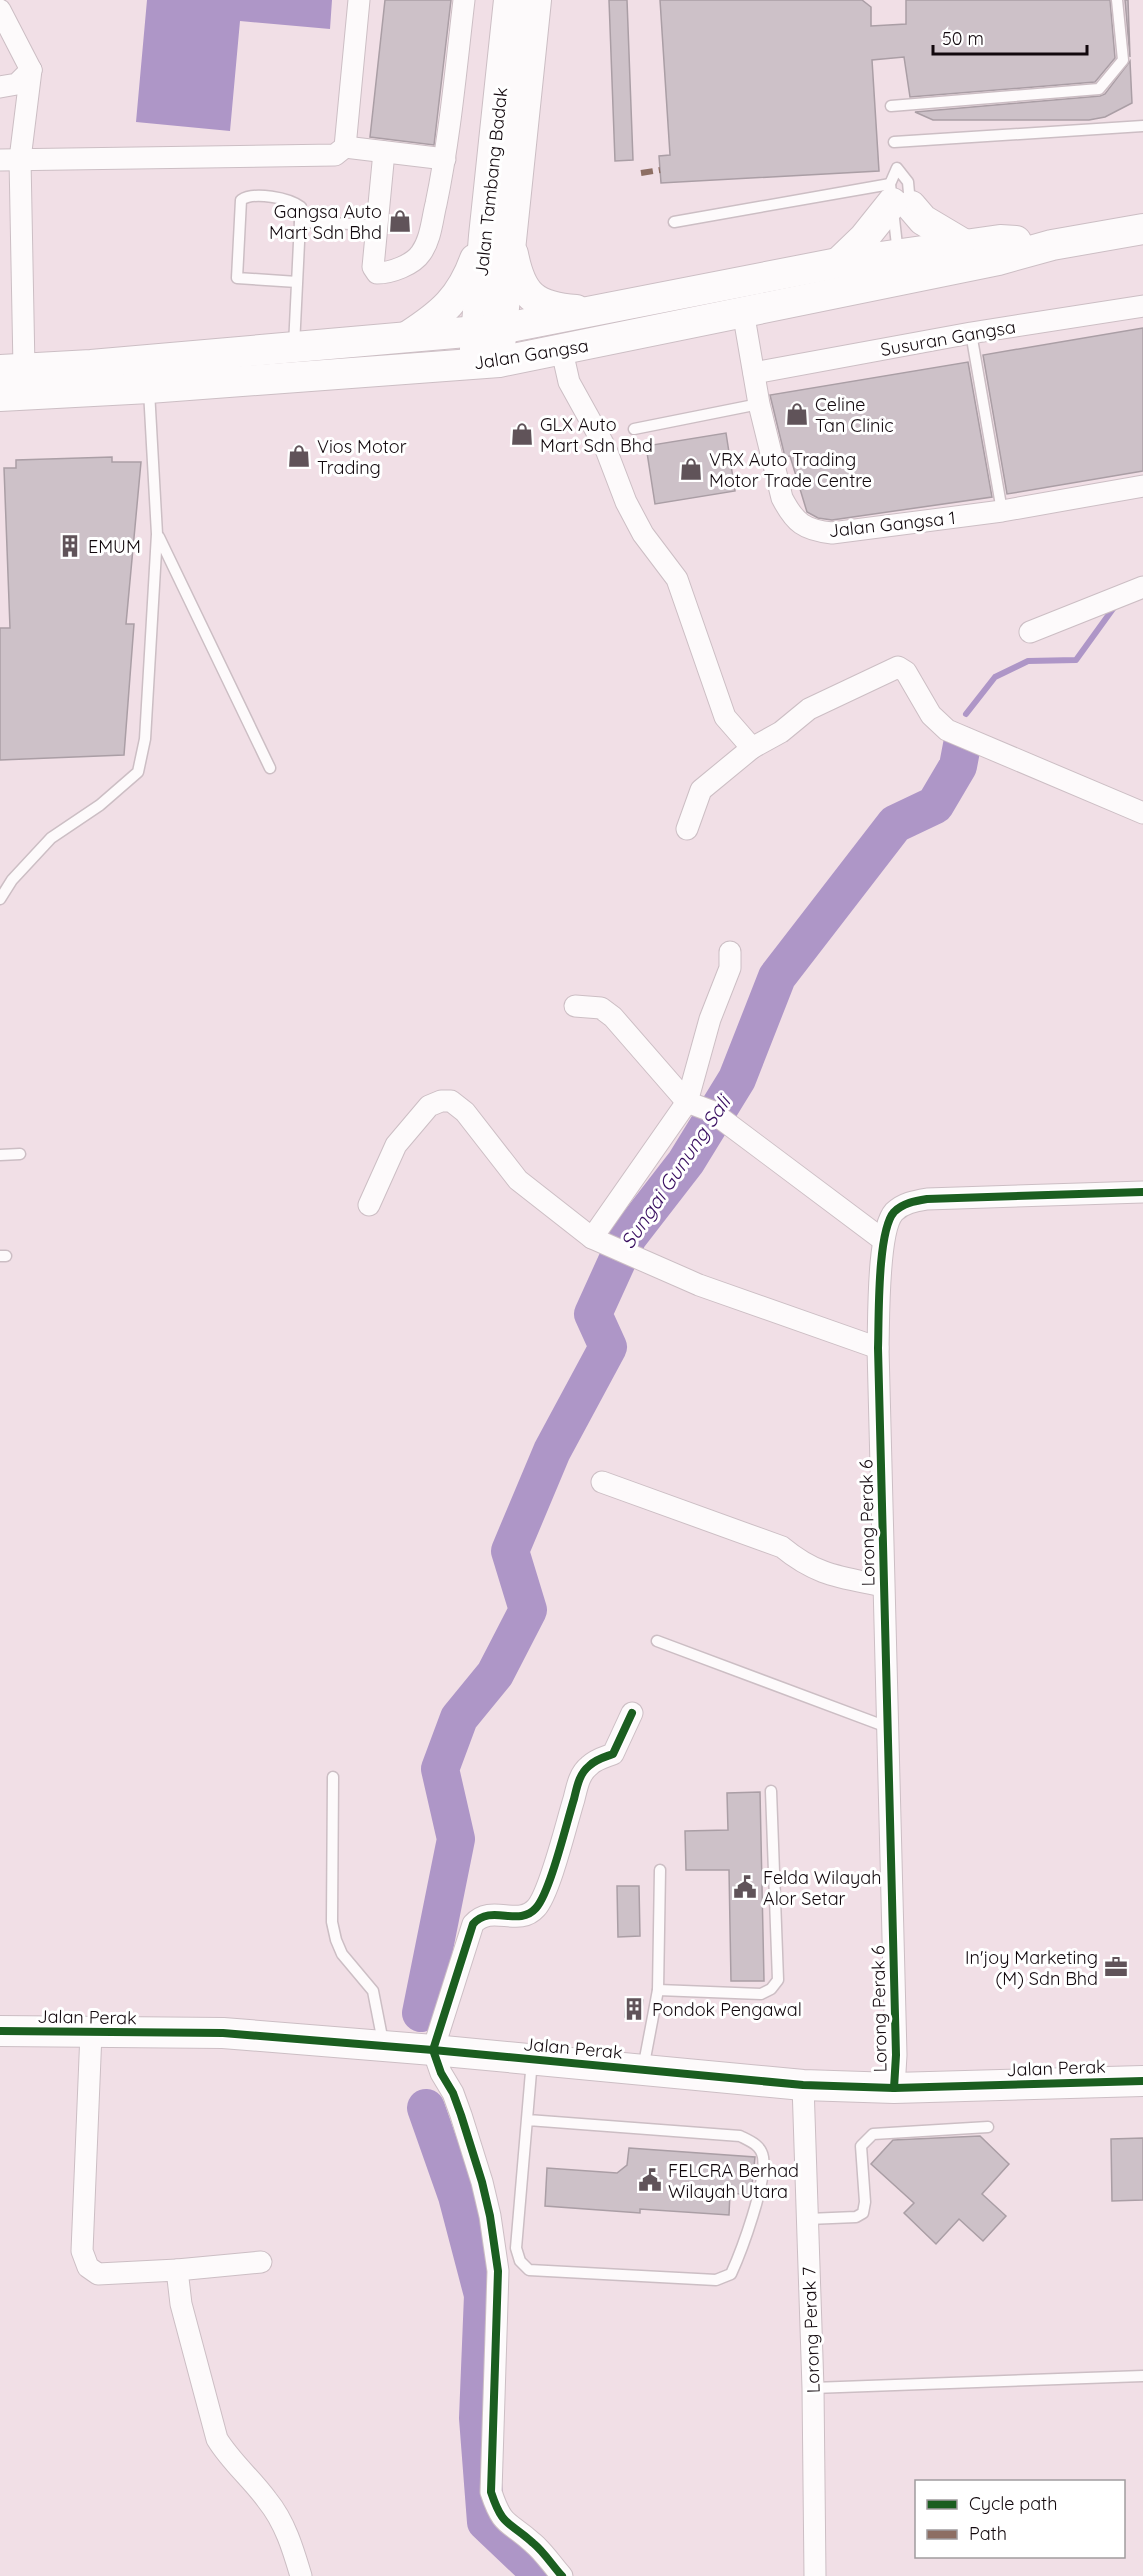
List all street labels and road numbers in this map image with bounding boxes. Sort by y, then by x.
street label: Jalan Tambang Badak [470,86,512,278]
street label: Susuran Gangsa [879,315,1017,361]
street label: Jalan Gangsa [472,334,590,374]
street label: Jalan Gangsa 1 [827,506,957,542]
street label: Lorong Perak 6 [854,1459,880,1587]
street label: Lorong Perak 6 [866,1945,892,2073]
street label: Jalan Perak [37,2005,137,2029]
street label: Jalan Perak [522,2032,624,2064]
street label: Jalan Perak [1006,2055,1106,2081]
street label: Lorong Perak 7 [797,2266,825,2394]

